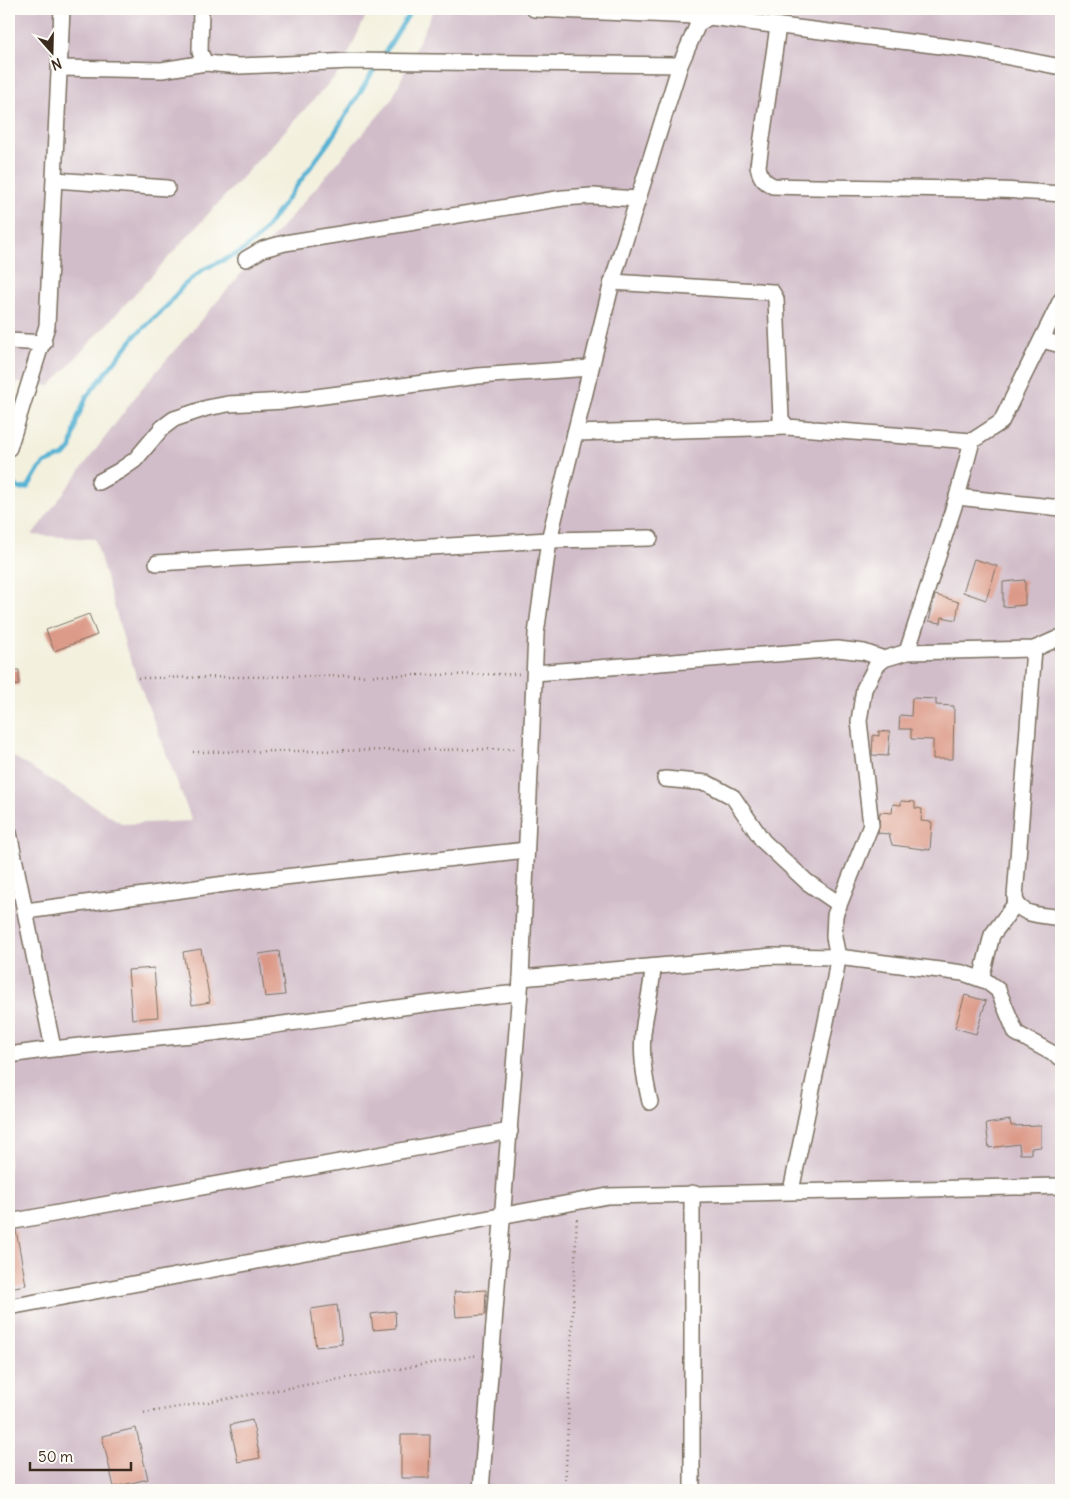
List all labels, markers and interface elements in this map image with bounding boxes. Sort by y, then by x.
north arrow [28,28,78,78]
text: N [49,54,64,74]
scale bar [30,1439,131,1471]
text: 50 m [38,1447,73,1466]

